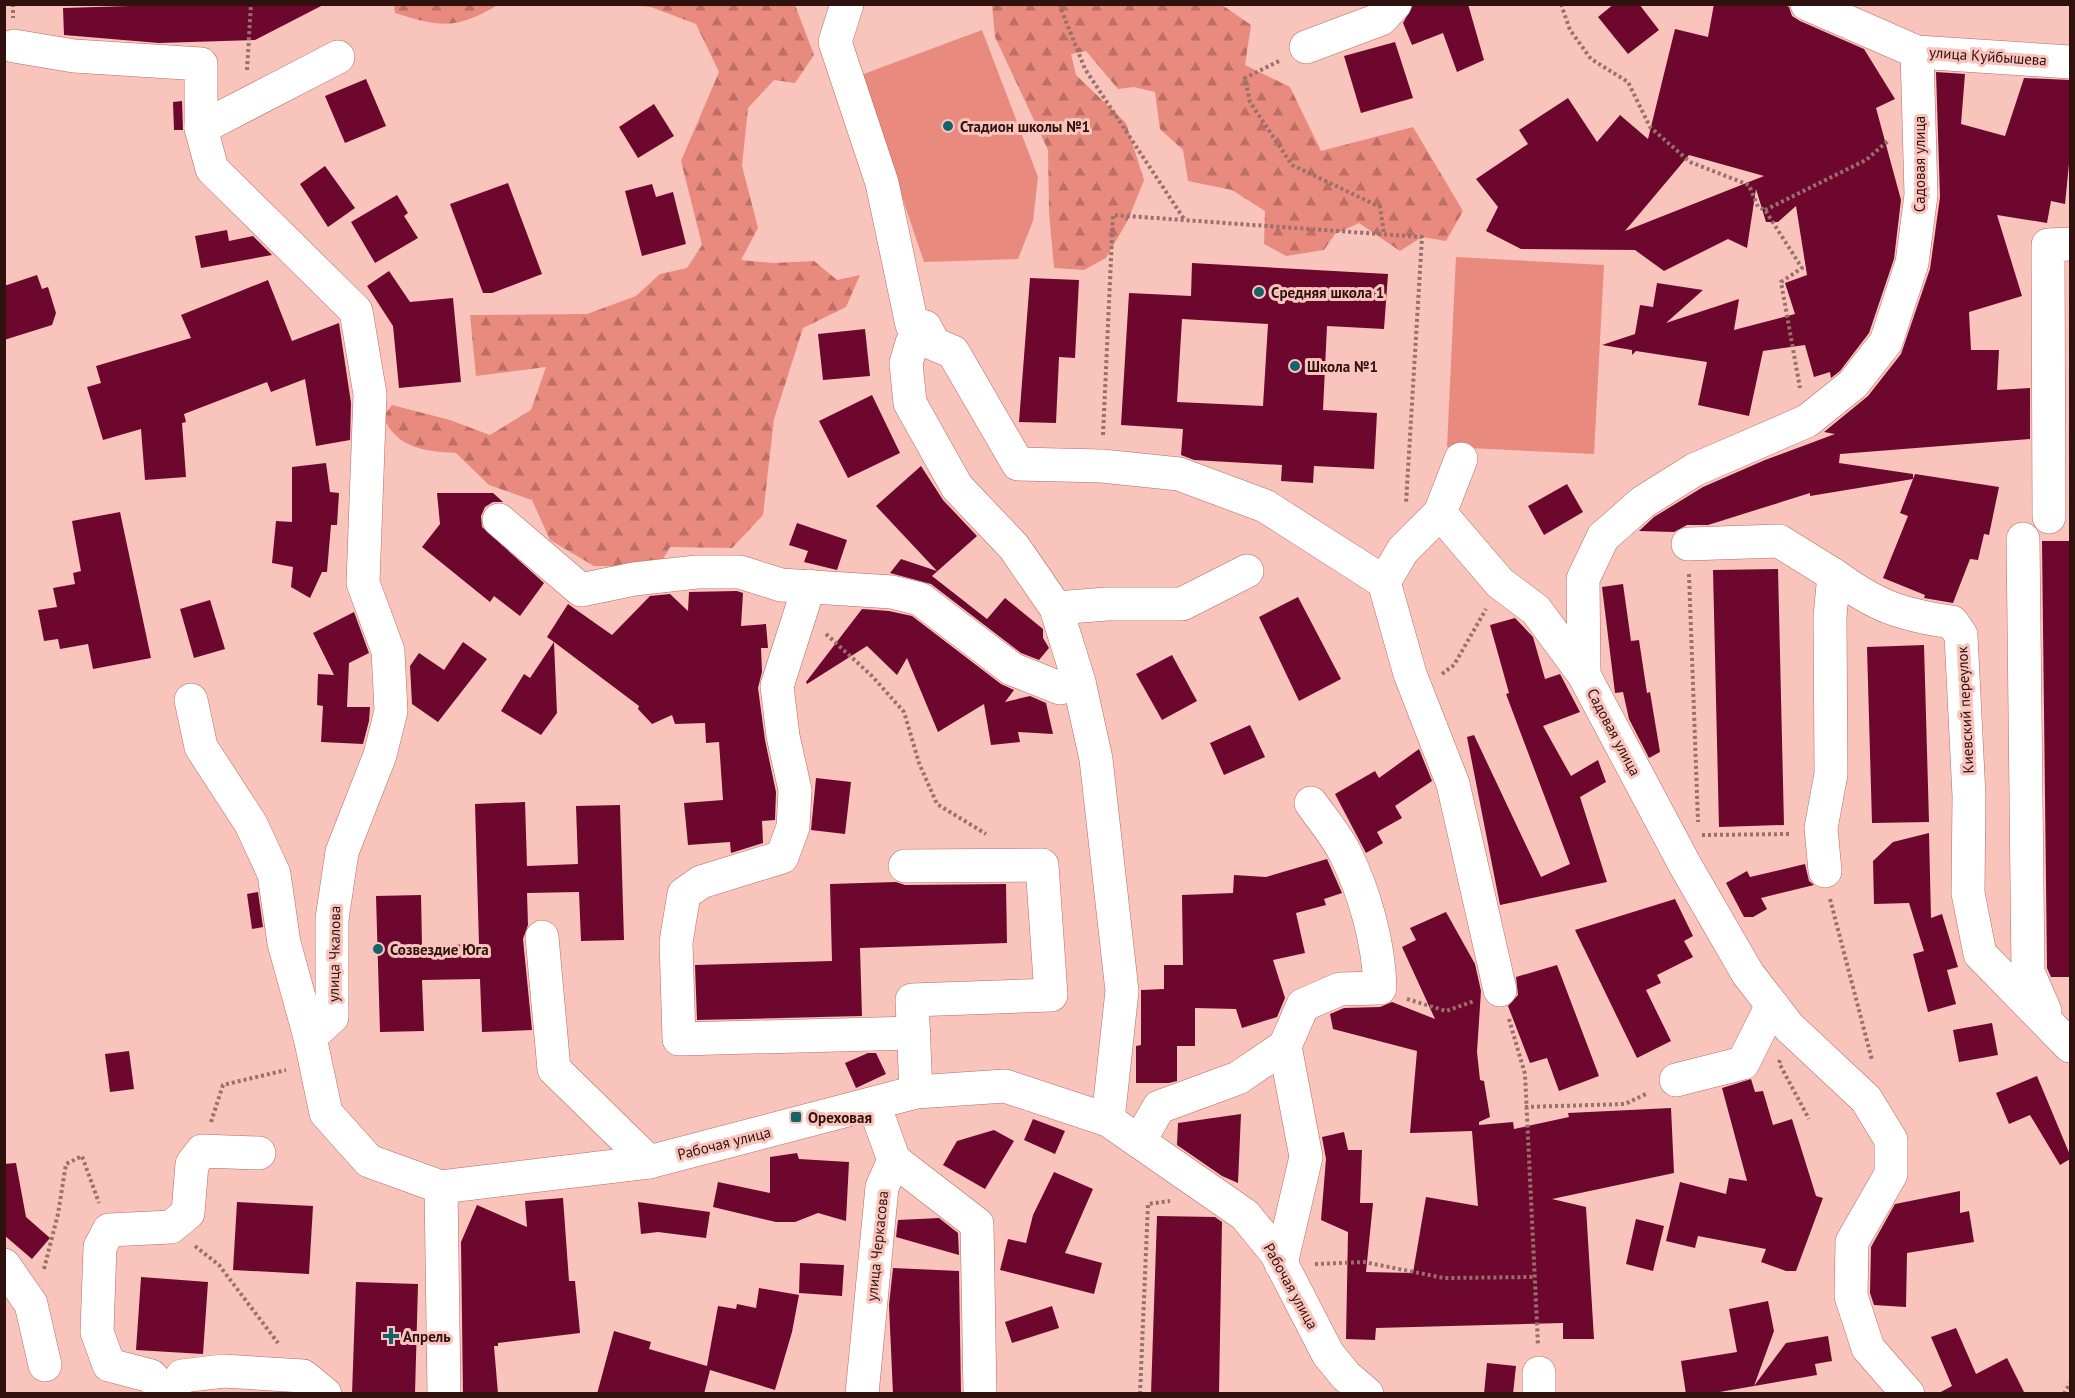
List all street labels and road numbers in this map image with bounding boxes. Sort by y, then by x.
street label: улица Куйбышева [1928,42,2048,70]
street label: Садовая улица [1910,116,1929,212]
street label: Киевский переулок [1952,645,1978,774]
street label: Садовая улица [1583,685,1645,779]
street label: улица Чкалова [324,906,344,1002]
street label: Рабочая улица [675,1122,773,1164]
street label: улица Черкасова [862,1190,892,1302]
street label: Рабочая улица [1260,1240,1322,1332]

